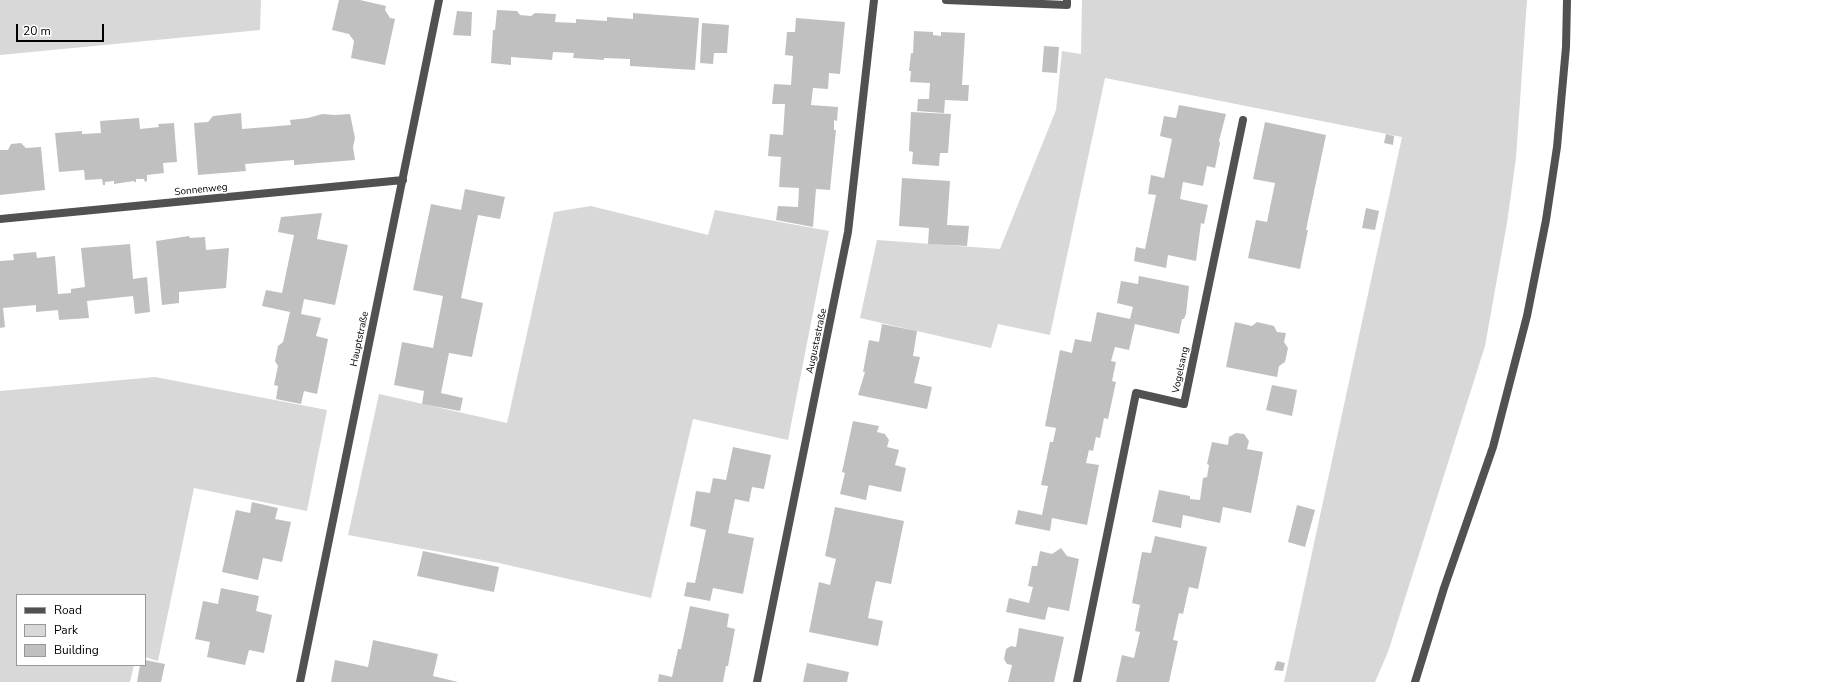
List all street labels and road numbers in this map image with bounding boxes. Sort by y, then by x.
street label: Sonnenweg [174,181,228,199]
street label: Augustastraße [804,307,830,375]
street label: Hauptstraße [348,310,372,368]
street label: Vogelsang [1170,345,1192,395]

